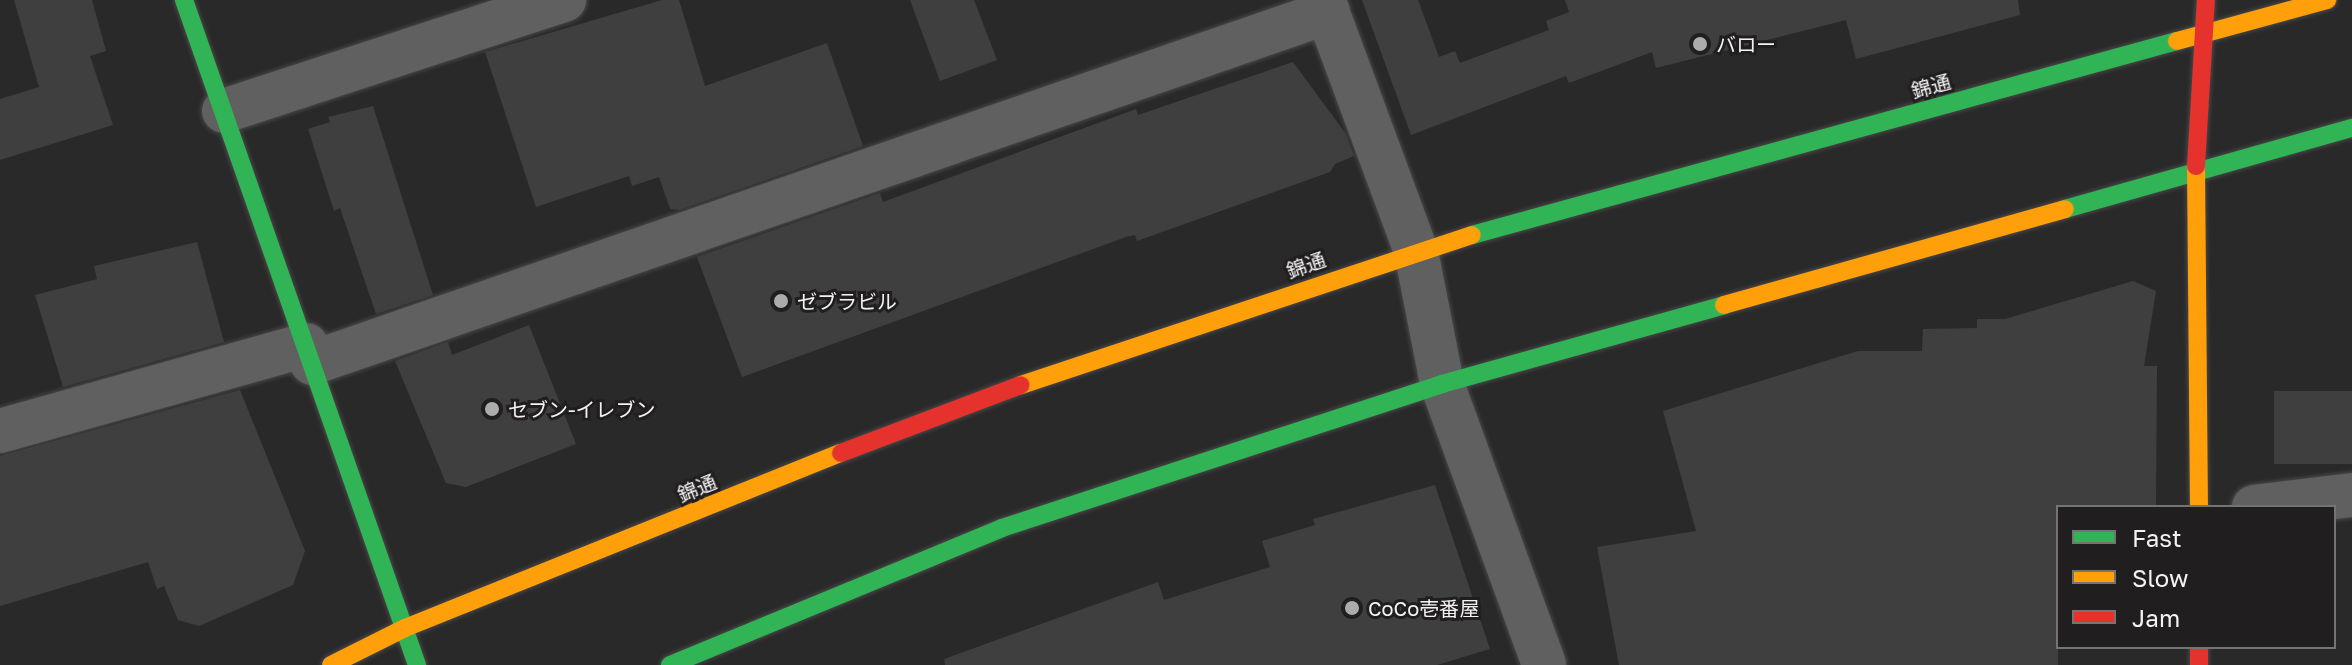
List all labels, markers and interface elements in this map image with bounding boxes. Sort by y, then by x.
place label: バロー [1716,32,1776,56]
marker: バロー [1691,35,1709,53]
street label: 錦通 [1909,69,1953,103]
street label: 錦通 [1283,247,1329,283]
place label: ゼブラビル [797,289,897,313]
marker: ゼブラビル [772,292,790,310]
place label: セブン-イレブン [508,397,656,421]
marker: セブン-イレブン [483,400,501,418]
street label: 錦通 [674,469,720,507]
legend [2056,505,2336,649]
text: Fast [2132,523,2182,552]
text: Slow [2132,563,2188,592]
place label: CoCo壱番屋 [1368,596,1479,620]
marker: CoCo壱番屋 [1343,599,1361,617]
text: Jam [2132,603,2180,632]

